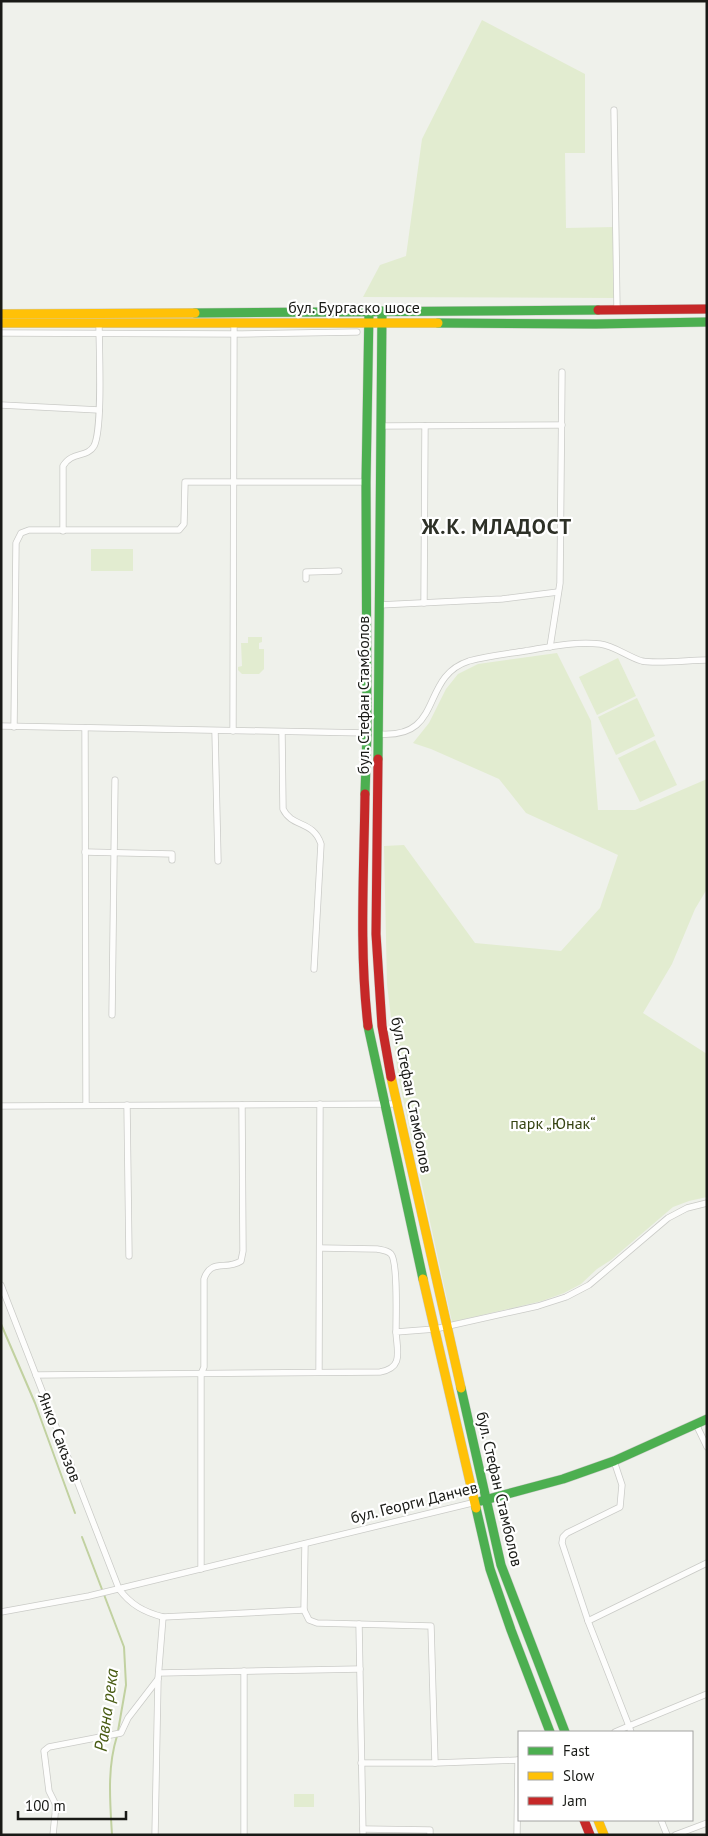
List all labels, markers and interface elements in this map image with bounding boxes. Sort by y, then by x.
street label: бул. Бургаско шосе [288,297,420,317]
district label: Ж.К. МЛАДОСТ [421,513,572,540]
street label: бул. Стефан Стамболов [353,616,373,774]
street label: бул. Стефан Стамболов [387,1015,437,1175]
park label: парк „Юнак“ [510,1113,596,1133]
street label: Янко Сакъзов [34,1389,86,1485]
street label: бул. Стефан Стамболов [472,1410,528,1568]
street label: бул. Георги Данчев [348,1477,480,1527]
water label: Равна река [89,1667,123,1753]
legend [518,1731,693,1821]
text: Fast [563,1741,590,1760]
text: Slow [563,1766,594,1785]
scale bar [18,1788,125,1820]
text: Jam [562,1791,587,1810]
text: 100 m [25,1796,66,1815]

